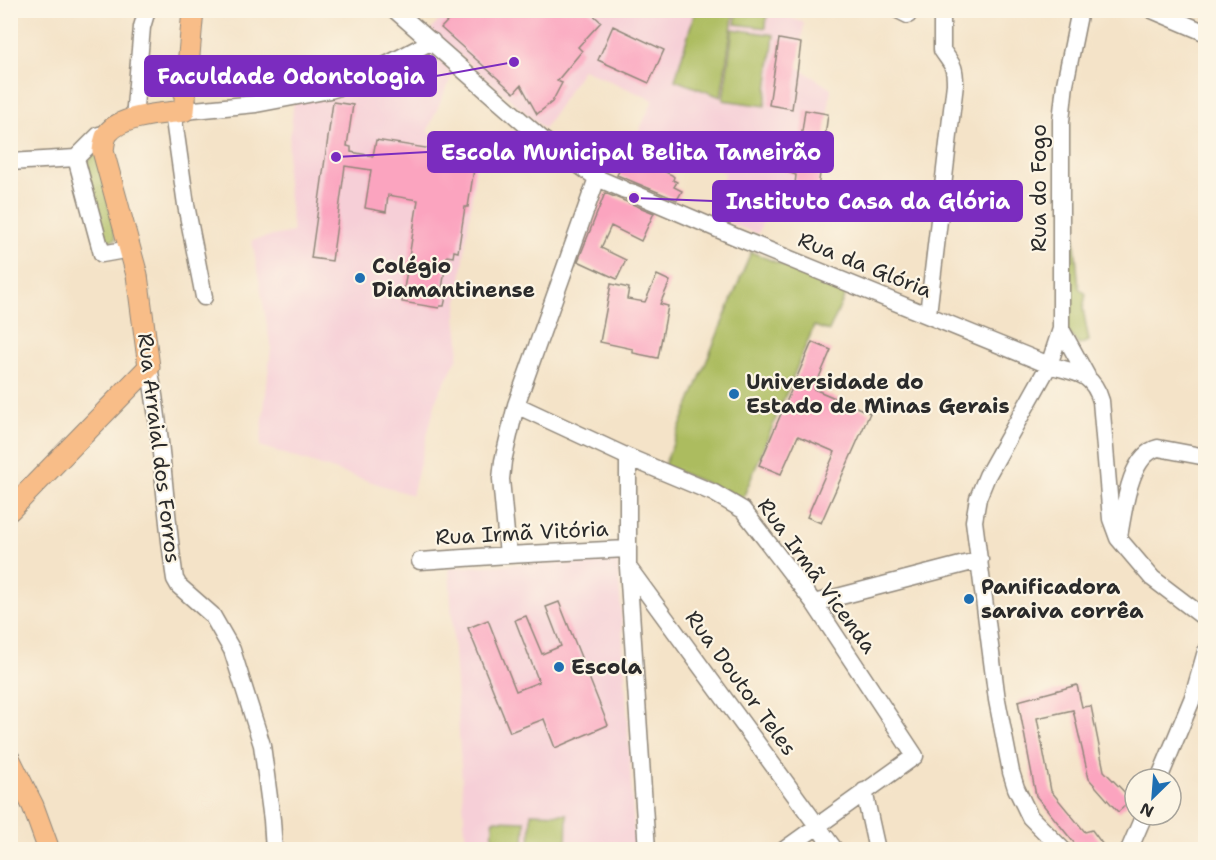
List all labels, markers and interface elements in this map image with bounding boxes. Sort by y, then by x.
callout: Faculdade Odontologia [145,56,436,96]
text: Faculdade Odontologia [157,62,425,91]
street label: Rua do Fogo [1025,124,1053,252]
callout: Escola Municipal Belita Tameirão [428,132,833,172]
text: Escola Municipal Belita Tameirão [441,138,821,167]
callout: Instituto Casa da Glória [713,181,1022,221]
text: Instituto Casa da Glória [726,187,1010,216]
street label: Rua da Glória [794,225,936,305]
place label: Colégio Diamantinense [372,252,535,304]
marker: Colégio Diamantinense [353,271,367,285]
street label: Rua Arraial dos Forros [131,331,187,565]
place label: Universidade do Estado de Minas Gerais [746,368,1009,420]
marker: Universidade do Estado de Minas Gerais [727,387,741,401]
street label: Rua Irmã Vicenda [751,493,883,659]
street label: Rua Irmã Vitória [435,514,609,552]
place label: Panificadora saraiva corrêa [981,573,1144,625]
marker: Panificadora saraiva corrêa [962,592,976,606]
street label: Rua Doutor Teles [679,605,803,761]
place label: Escola [571,653,643,681]
marker: Escola [552,660,566,674]
north arrow [1123,767,1183,827]
text: N [1137,798,1157,822]

